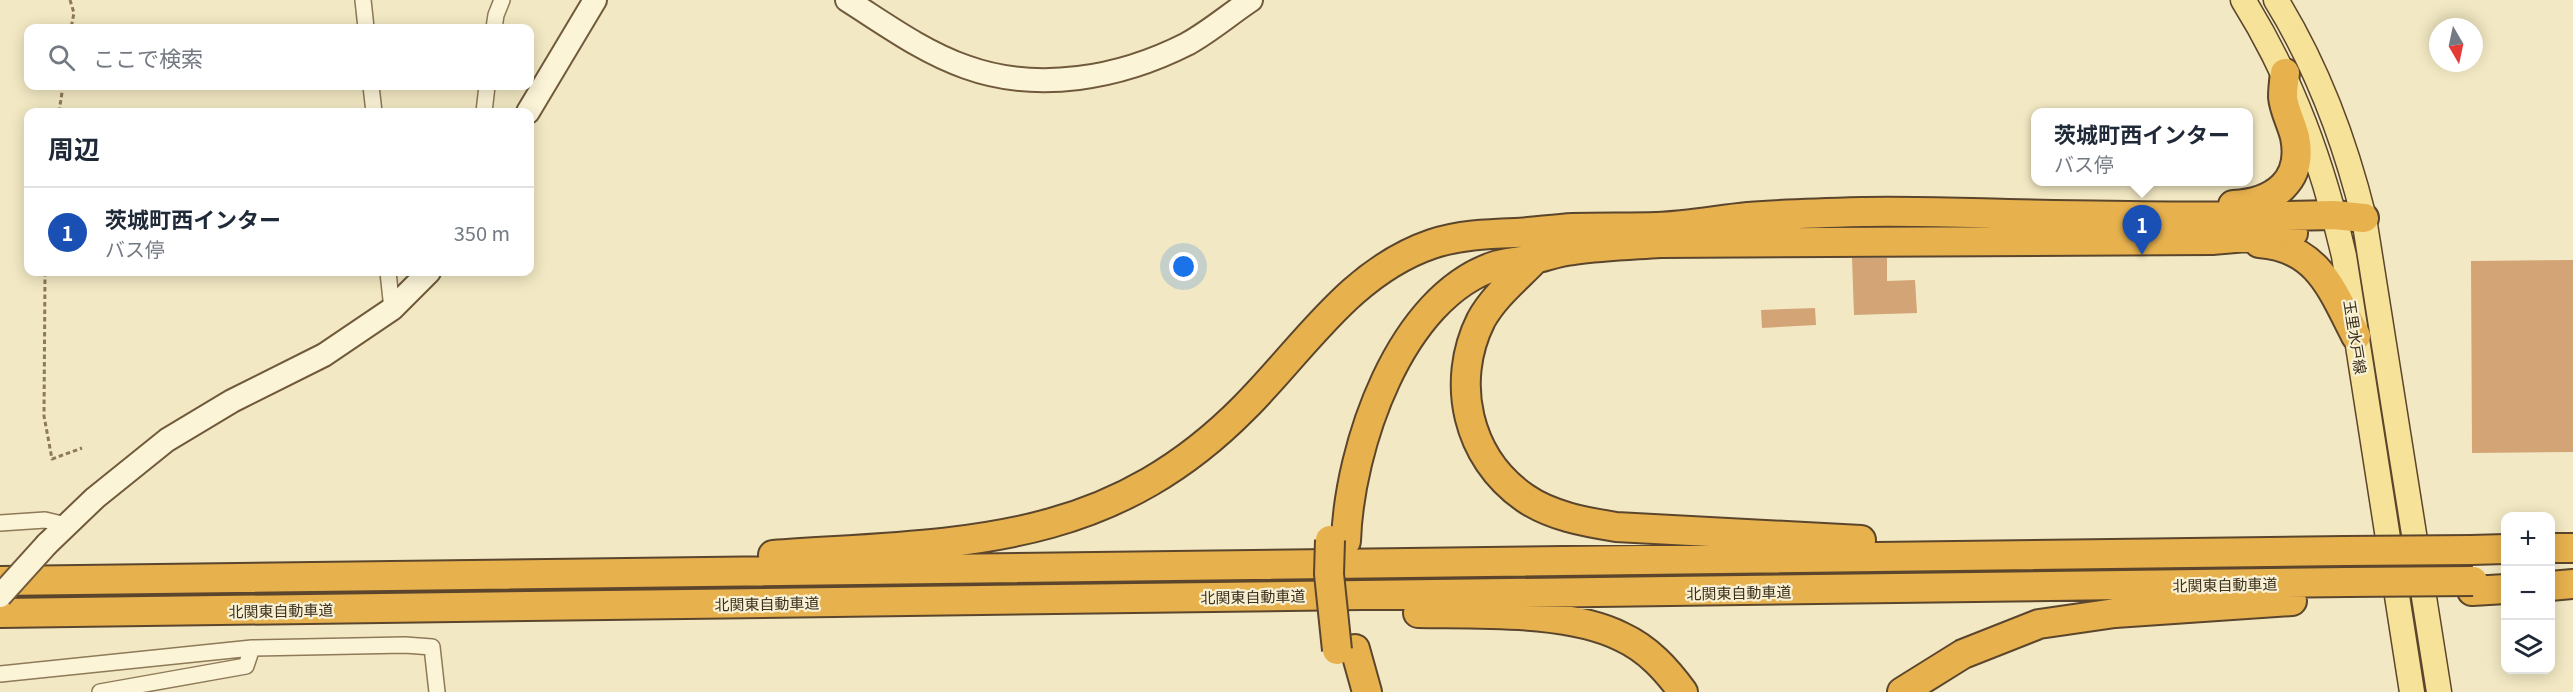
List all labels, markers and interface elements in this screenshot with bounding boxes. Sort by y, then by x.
north arrow [2429,18,2483,72]
search box [24,24,534,90]
icon: search [45,41,78,74]
text: ここで検索 [93,41,203,73]
popup [2031,108,2253,186]
text: 茨城町西インター [2054,117,2230,149]
text: 周辺 [48,129,100,166]
text: バス停 [2054,149,2114,178]
text: 茨城町西インター [105,202,281,234]
pin: 1 [2122,206,2162,255]
text: 1 [62,218,73,247]
text: 350 m [454,218,510,247]
text: バス停 [105,234,165,263]
your location [1169,252,1198,281]
street label: 玉里水戸線 [2340,298,2372,376]
map controls [2501,512,2555,674]
button: + [2501,512,2555,566]
button: − [2501,566,2555,620]
street label: 北関東自動車道 [2172,573,2278,595]
street label: 北関東自動車道 [1686,581,1792,603]
street label: 北関東自動車道 [1200,585,1306,607]
street label: 北関東自動車道 [714,592,820,614]
street label: 北関東自動車道 [228,599,334,621]
button: layers [2501,620,2555,674]

